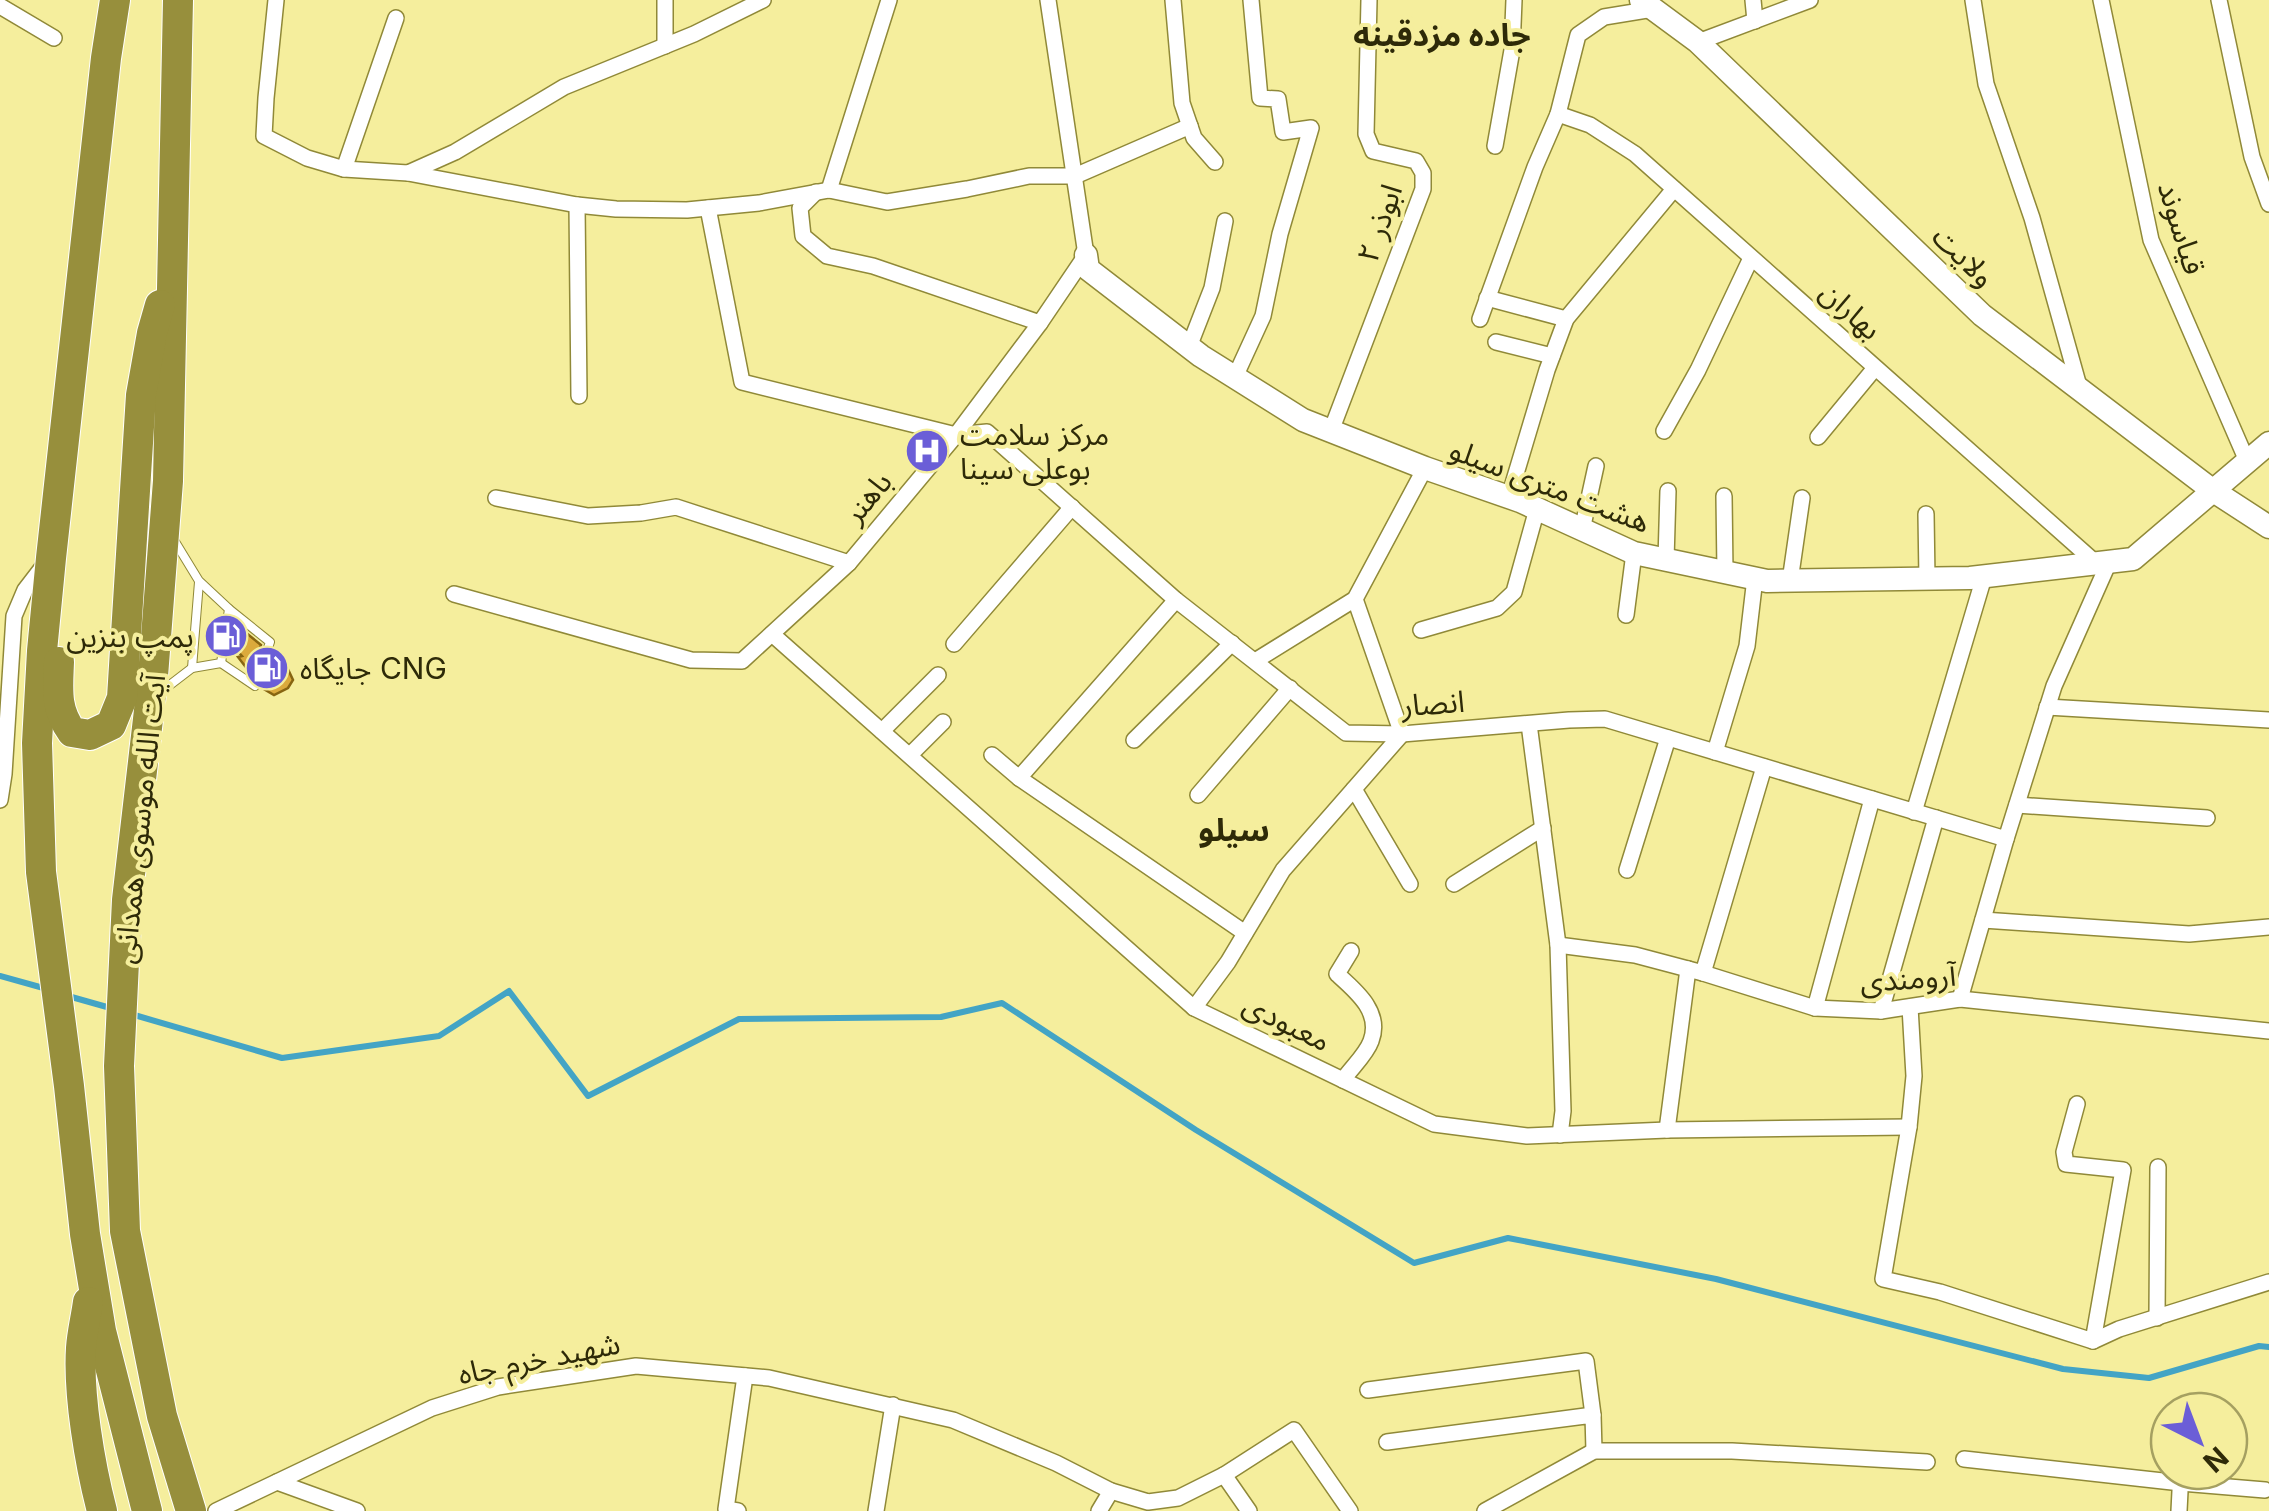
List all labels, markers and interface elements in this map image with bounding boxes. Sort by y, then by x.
district label: جاده مزدقینه [1353,15,1531,54]
street label: قیاسوند [2151,177,2213,279]
street label: ابوذر ۲ [1349,179,1409,267]
street label: ولایت [1925,218,2003,294]
street label: بهاران [1813,273,1889,347]
place label: مرکز سلامت بوعلی سینا [960,416,1109,486]
hospital icon: مرکز سلامت بوعلی سینا [904,428,950,474]
street label: هشت متری سیلو [1445,430,1655,540]
street label: باهنر [835,464,899,531]
fuel station icon: پمپ بنزین [203,613,249,659]
place label: پمپ بنزین [66,618,194,657]
fuel station icon: جایگاه CNG [244,645,290,691]
place label: جایگاه CNG [300,650,447,686]
street label: آیت الله موسوی همدانی [106,671,172,966]
street label: انصار [1399,683,1466,723]
district label: سیلو [1198,810,1270,849]
street label: آرومندی [1859,957,1959,999]
street label: معبودی [1237,985,1337,1059]
street label: شهید خرم جاه [455,1325,624,1396]
north arrow [2149,1391,2249,1491]
text: N [2196,1440,2235,1479]

